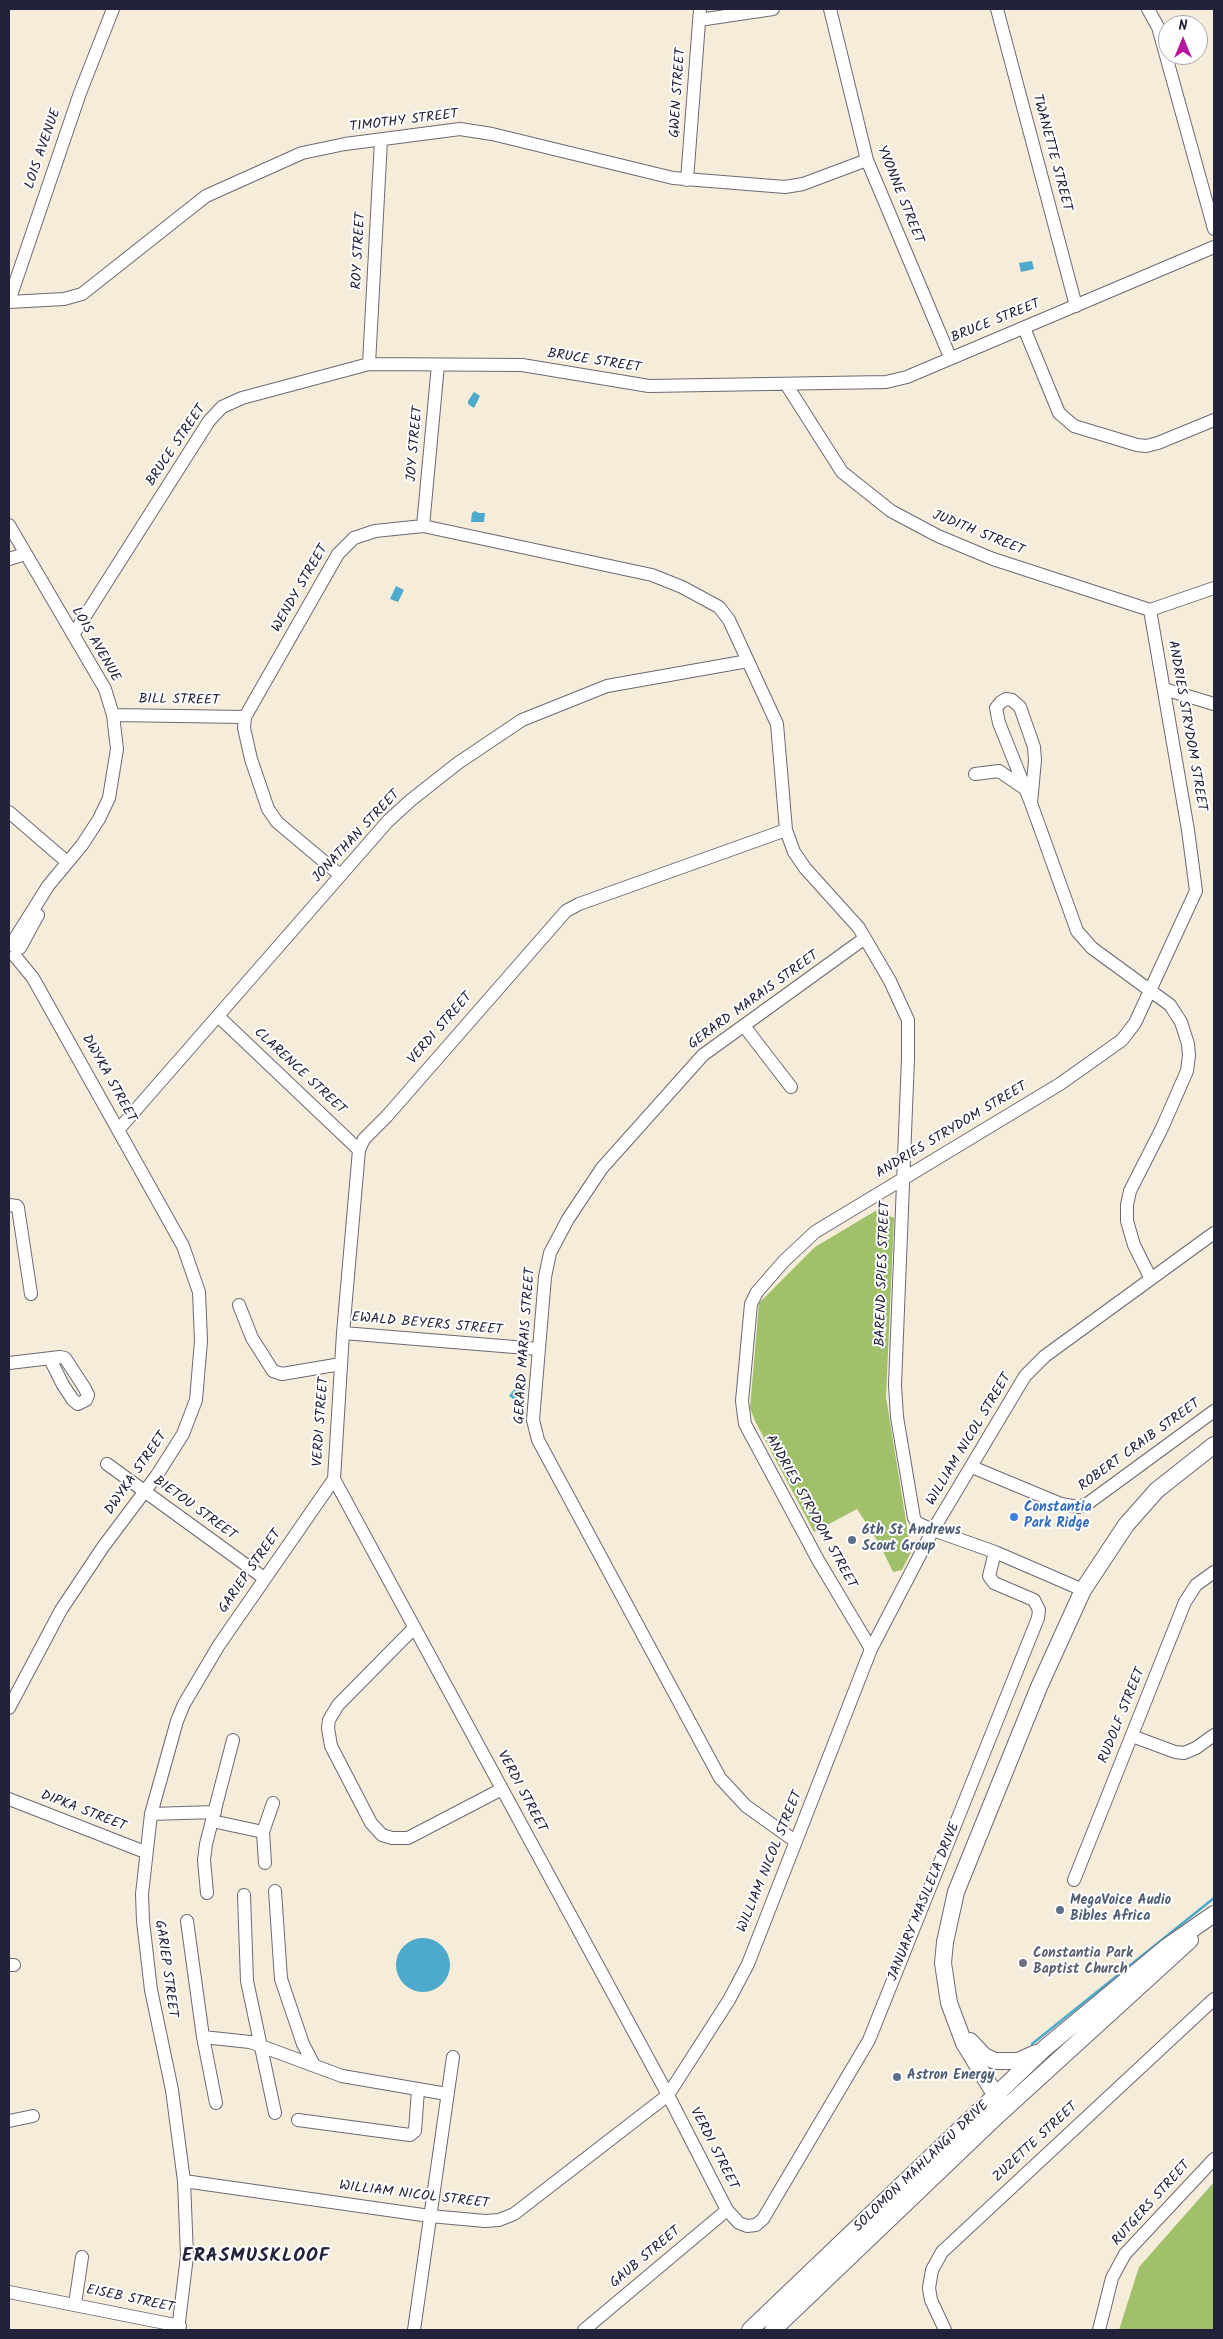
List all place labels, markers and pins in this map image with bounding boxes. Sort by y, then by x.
place label: Constantia Park Ridge [1024,1501,1092,1534]
marker: Constantia Park Ridge [1008,1511,1020,1523]
place label: 6th St Andrews Scout Group [862,1524,961,1556]
marker: 6th St Andrews Scout Group [846,1534,858,1546]
place label: MegaVoice Audio Bibles Africa [1070,1894,1171,1926]
marker: MegaVoice Audio Bibles Africa [1054,1904,1066,1916]
place label: Constantia Park Baptist Church [1033,1947,1133,1980]
marker: Constantia Park Baptist Church [1017,1957,1029,1969]
place label: Astron Energy [907,2069,995,2085]
marker: Astron Energy [891,2071,903,2083]

